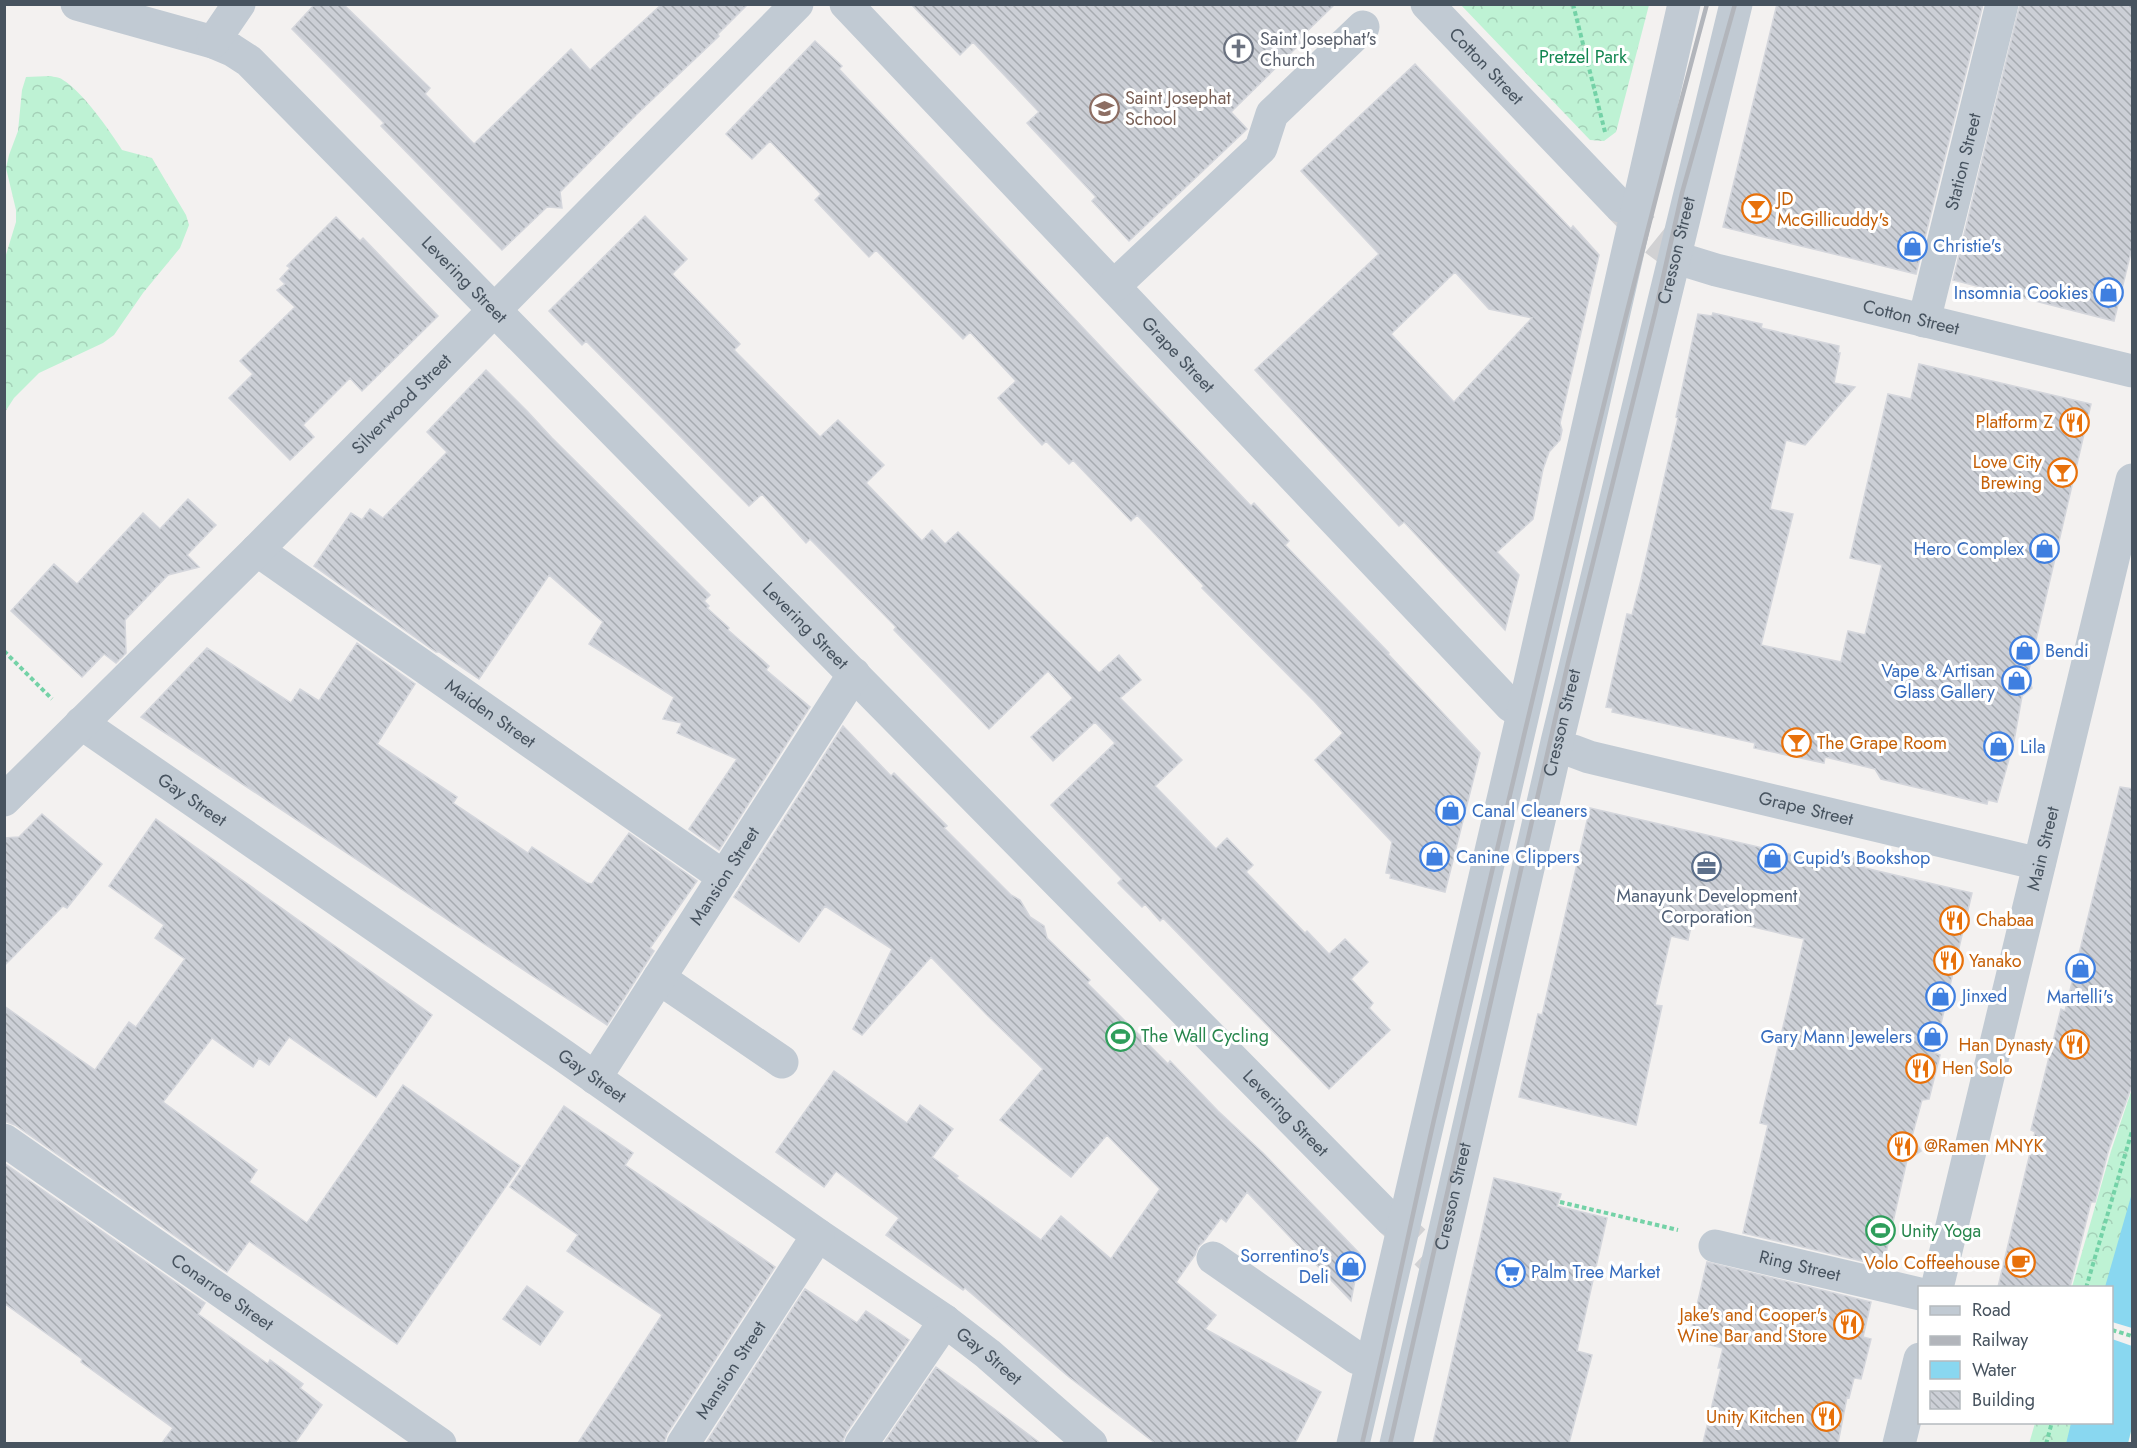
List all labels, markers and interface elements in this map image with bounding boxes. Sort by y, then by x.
street label: Cotton Street [1443,22,1530,111]
place label: Saint Josephat's Church [1260,26,1376,73]
church icon: Saint Josephat's Church [1223,33,1255,65]
park label: Pretzel Park [1539,44,1627,70]
place label: Saint Josephat School [1125,85,1231,132]
school or university icon: Saint Josephat School [1088,92,1120,124]
street label: Station Street [1939,110,1988,213]
place label: JD McGillicuddy's [1775,186,1889,233]
street label: Cresson Street [1651,193,1702,307]
bar icon: JD McGillicuddy's [1740,193,1772,225]
street label: Levering Street [415,230,514,329]
shop icon: Christie's [1896,230,1928,262]
place label: Christie's [1933,233,2001,259]
shop icon: Insomnia Cookies [2093,277,2125,309]
place label: Insomnia Cookies [1954,280,2088,306]
street label: Cotton Street [1860,293,1963,342]
street label: Grape Street [1135,311,1221,399]
street label: Silverwood Street [345,347,458,460]
restaurant icon: Platform Z [2058,406,2090,438]
place label: Platform Z [1976,409,2053,435]
place label: Love City Brewing [1973,449,2042,496]
bar icon: Love City Brewing [2047,456,2079,488]
shop icon: Hero Complex [2029,533,2061,565]
place label: Hero Complex [1914,536,2024,562]
street label: Levering Street [757,576,855,676]
shop icon: Bendi [2008,635,2040,667]
place label: Bendi [2045,638,2089,664]
place label: Vape & Artisan Glass Gallery [1881,658,1995,705]
shop icon: Vape & Artisan Glass Gallery [2000,665,2032,697]
street label: Cresson Street [1536,666,1587,779]
street label: Maiden Street [440,673,542,755]
bar icon: The Grape Room [1780,727,1812,759]
place label: The Grape Room [1817,730,1947,756]
shop icon: Lila [1983,731,2015,763]
place label: Lila [2020,734,2046,760]
street label: Gay Street [152,767,233,833]
street label: Grape Street [1756,785,1857,833]
shop icon: Canal Cleaners [1435,795,1467,827]
place label: Canal Cleaners [1472,798,1587,824]
street label: Main Street [2020,803,2066,893]
street label: Mansion Street [683,821,766,930]
shop icon: Canine Clippers [1419,841,1451,873]
shop icon: Cupid's Bookshop [1756,842,1788,874]
place label: Canine Clippers [1456,844,1580,870]
place label: Cupid's Bookshop [1793,845,1930,871]
office icon: Manayunk Development Corporation [1691,851,1723,883]
place label: Manayunk Development Corporation [1617,883,1798,930]
restaurant icon: Chabaa [1939,904,1971,936]
place label: Chabaa [1976,907,2034,933]
restaurant icon: Yanako [1932,945,1964,977]
place label: Yanako [1969,948,2022,974]
shop icon: Martelli's [2064,952,2096,984]
shop icon: Jinxed [1925,980,1957,1012]
place label: Jinxed [1960,983,2007,1009]
place label: Martelli's [2047,984,2113,1010]
sports icon: The Wall Cycling [1104,1020,1136,1052]
shop icon: Gary Mann Jewelers [1917,1021,1949,1053]
place label: The Wall Cycling [1141,1023,1269,1049]
place label: Gary Mann Jewelers [1760,1024,1912,1050]
restaurant icon: Han Dynasty [2058,1029,2090,1061]
place label: Han Dynasty [1959,1032,2053,1058]
street label: Gay Street [552,1042,632,1110]
restaurant icon: Hen Solo [1905,1052,1937,1084]
place label: Hen Solo [1942,1055,2013,1081]
street label: Levering Street [1237,1064,1335,1163]
restaurant icon: @Ramen MNYK [1887,1130,1919,1162]
place label: @Ramen MNYK [1924,1133,2044,1159]
street label: Cresson Street [1428,1139,1478,1253]
sports icon: Unity Yoga [1864,1215,1896,1247]
place label: Unity Yoga [1901,1218,1981,1244]
place label: Sorrentino's Deli [1240,1243,1329,1290]
street label: Ring Street [1756,1244,1844,1288]
street label: Conarroe Street [166,1247,279,1337]
cafe icon: Volo Coffeehouse [2005,1247,2037,1279]
shop icon: Sorrentino's Deli [1334,1250,1366,1282]
place label: Volo Coffeehouse [1864,1250,2000,1276]
supermarket icon: Palm Tree Market [1494,1256,1526,1288]
place label: Palm Tree Market [1531,1259,1661,1285]
legend [1918,1286,2113,1424]
text: Road [1972,1297,2011,1323]
place label: Jake's and Cooper's Wine Bar and Store [1677,1302,1827,1349]
restaurant icon: Jake's and Cooper's Wine Bar and Store [1832,1309,1864,1341]
street label: Mansion Street [689,1315,773,1424]
street label: Gay Street [950,1321,1028,1392]
text: Railway [1972,1327,2028,1353]
text: Water [1972,1357,2017,1383]
text: Building [1972,1387,2035,1413]
restaurant icon: Unity Kitchen [1810,1401,1842,1433]
place label: Unity Kitchen [1706,1404,1805,1430]

